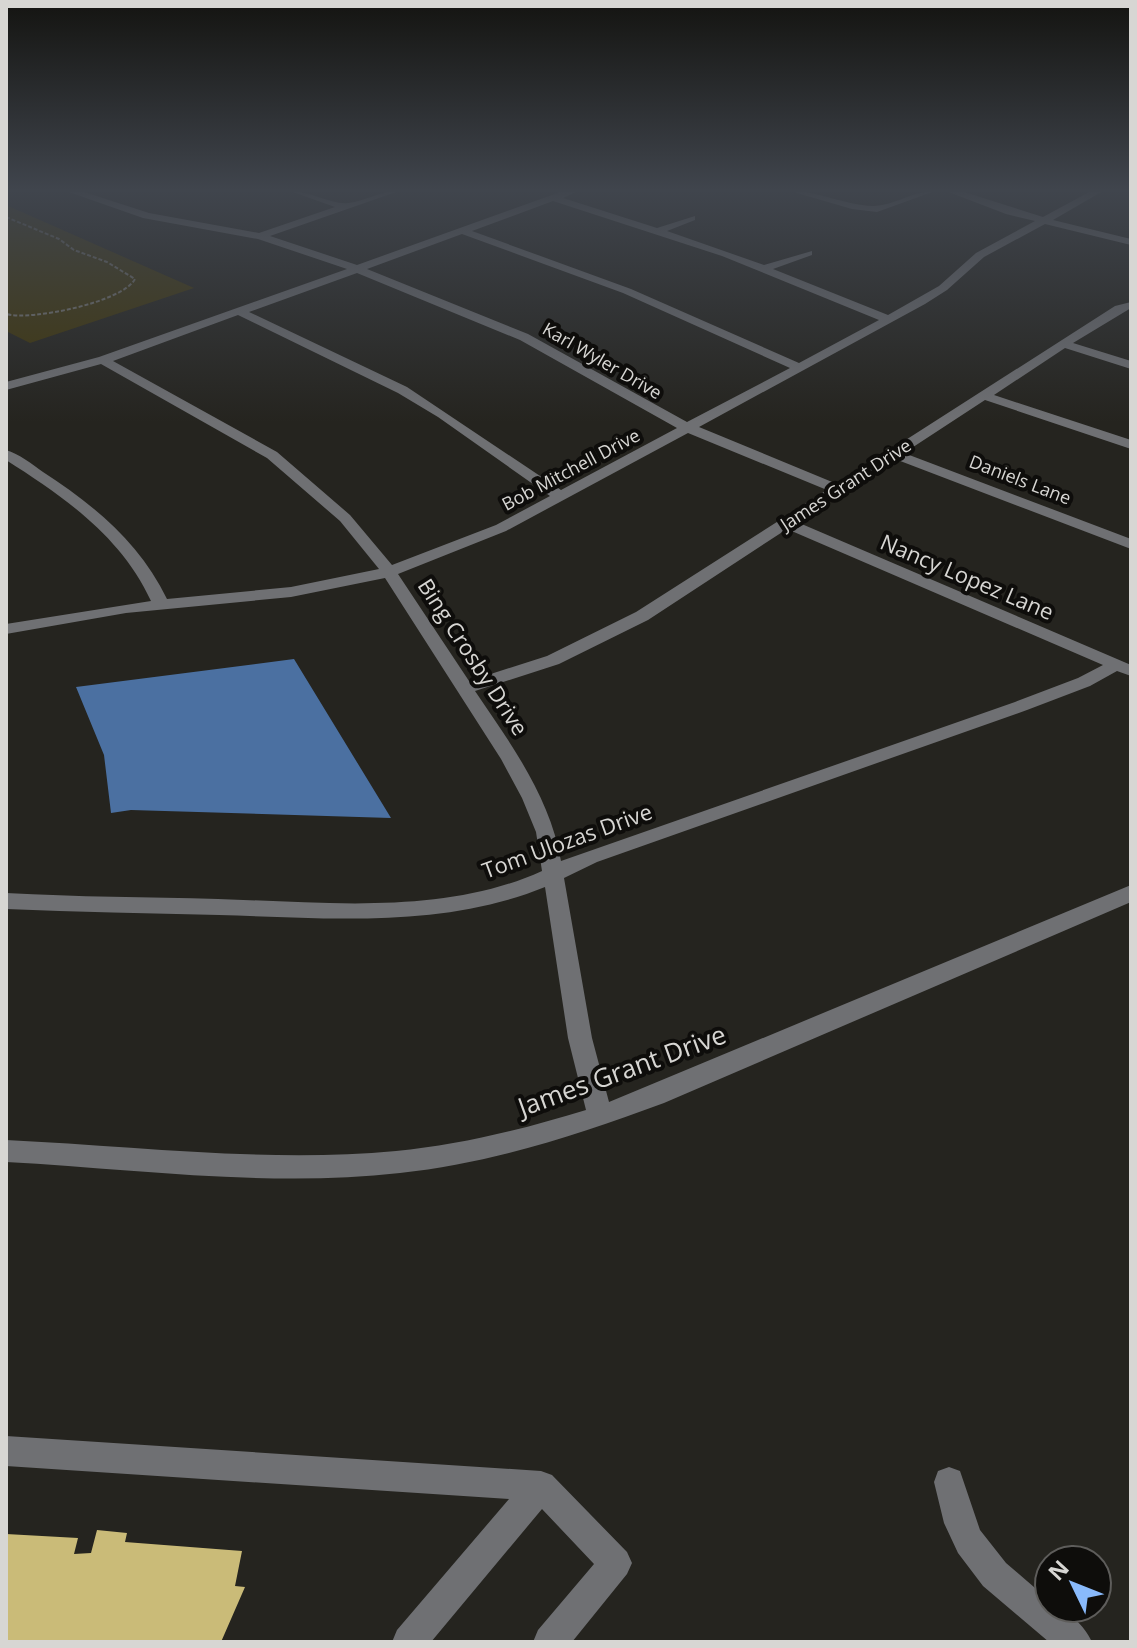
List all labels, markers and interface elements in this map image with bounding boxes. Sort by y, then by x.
street label: Karl Wyler Drive [538,316,667,404]
street label: Bob Mitchell Drive [497,423,644,516]
street label: James Grant Drive [774,433,916,537]
street label: Daniels Lane [966,449,1075,509]
street label: Nancy Lopez Lane [876,526,1059,626]
street label: Bing Crosby Drive [412,572,536,741]
street label: Tom Ulozas Drive [477,795,656,885]
street label: James Grant Drive [510,1016,731,1125]
north arrow [1033,1544,1113,1624]
text: N [1041,1553,1075,1586]

